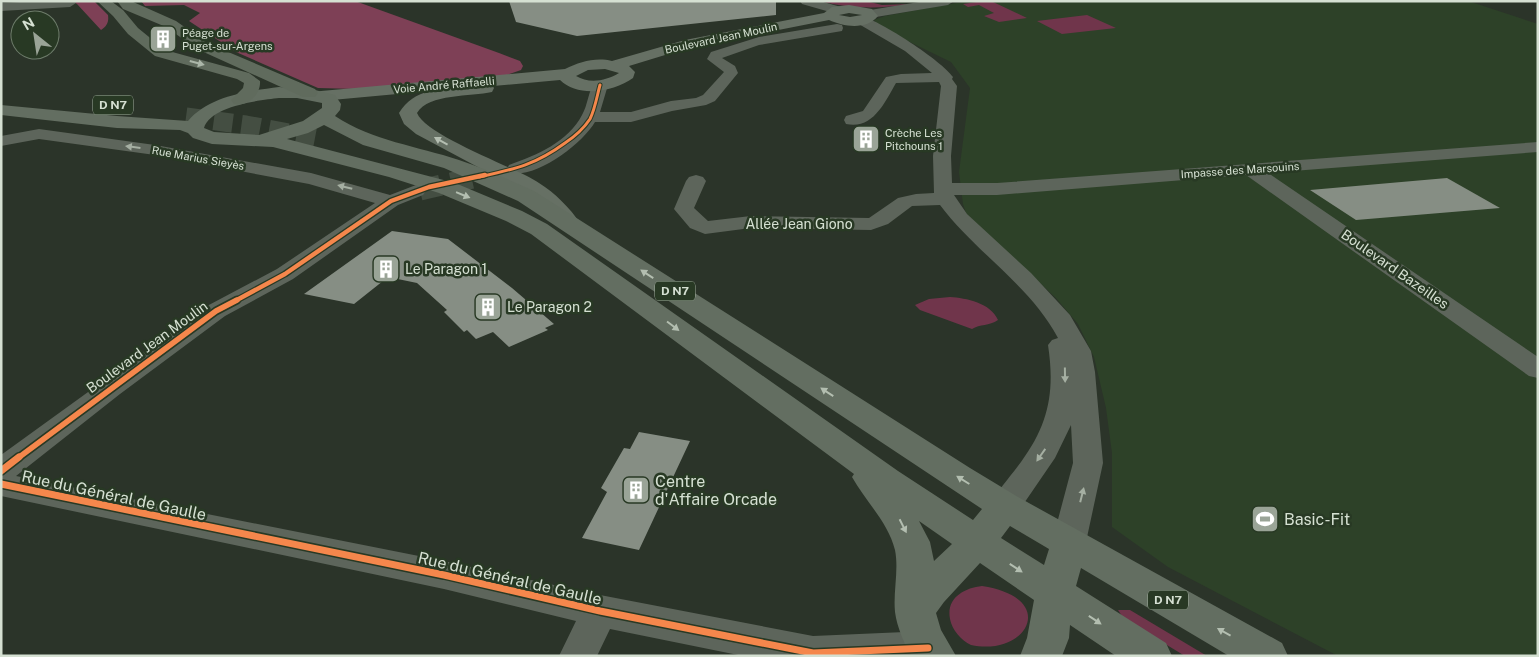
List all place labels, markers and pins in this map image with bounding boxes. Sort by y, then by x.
building icon: Péage de Puget-sur-Argens [148,24,178,54]
place label: Péage de Puget-sur-Argens [182,27,273,52]
building icon: Crèche Les Pitchouns 1 [851,124,881,154]
place label: Crèche Les Pitchouns 1 [885,127,943,152]
building icon: Le Paragon 1 [371,254,401,284]
place label: Le Paragon 1 [405,261,487,277]
building icon: Le Paragon 2 [473,292,503,322]
place label: Le Paragon 2 [507,299,592,315]
place label: Centre d'Affaire Orcade [655,472,777,509]
building icon: Centre d'Affaire Orcade [621,475,651,505]
sports icon: Basic-Fit [1250,504,1280,534]
place label: Basic-Fit [1284,510,1350,529]

